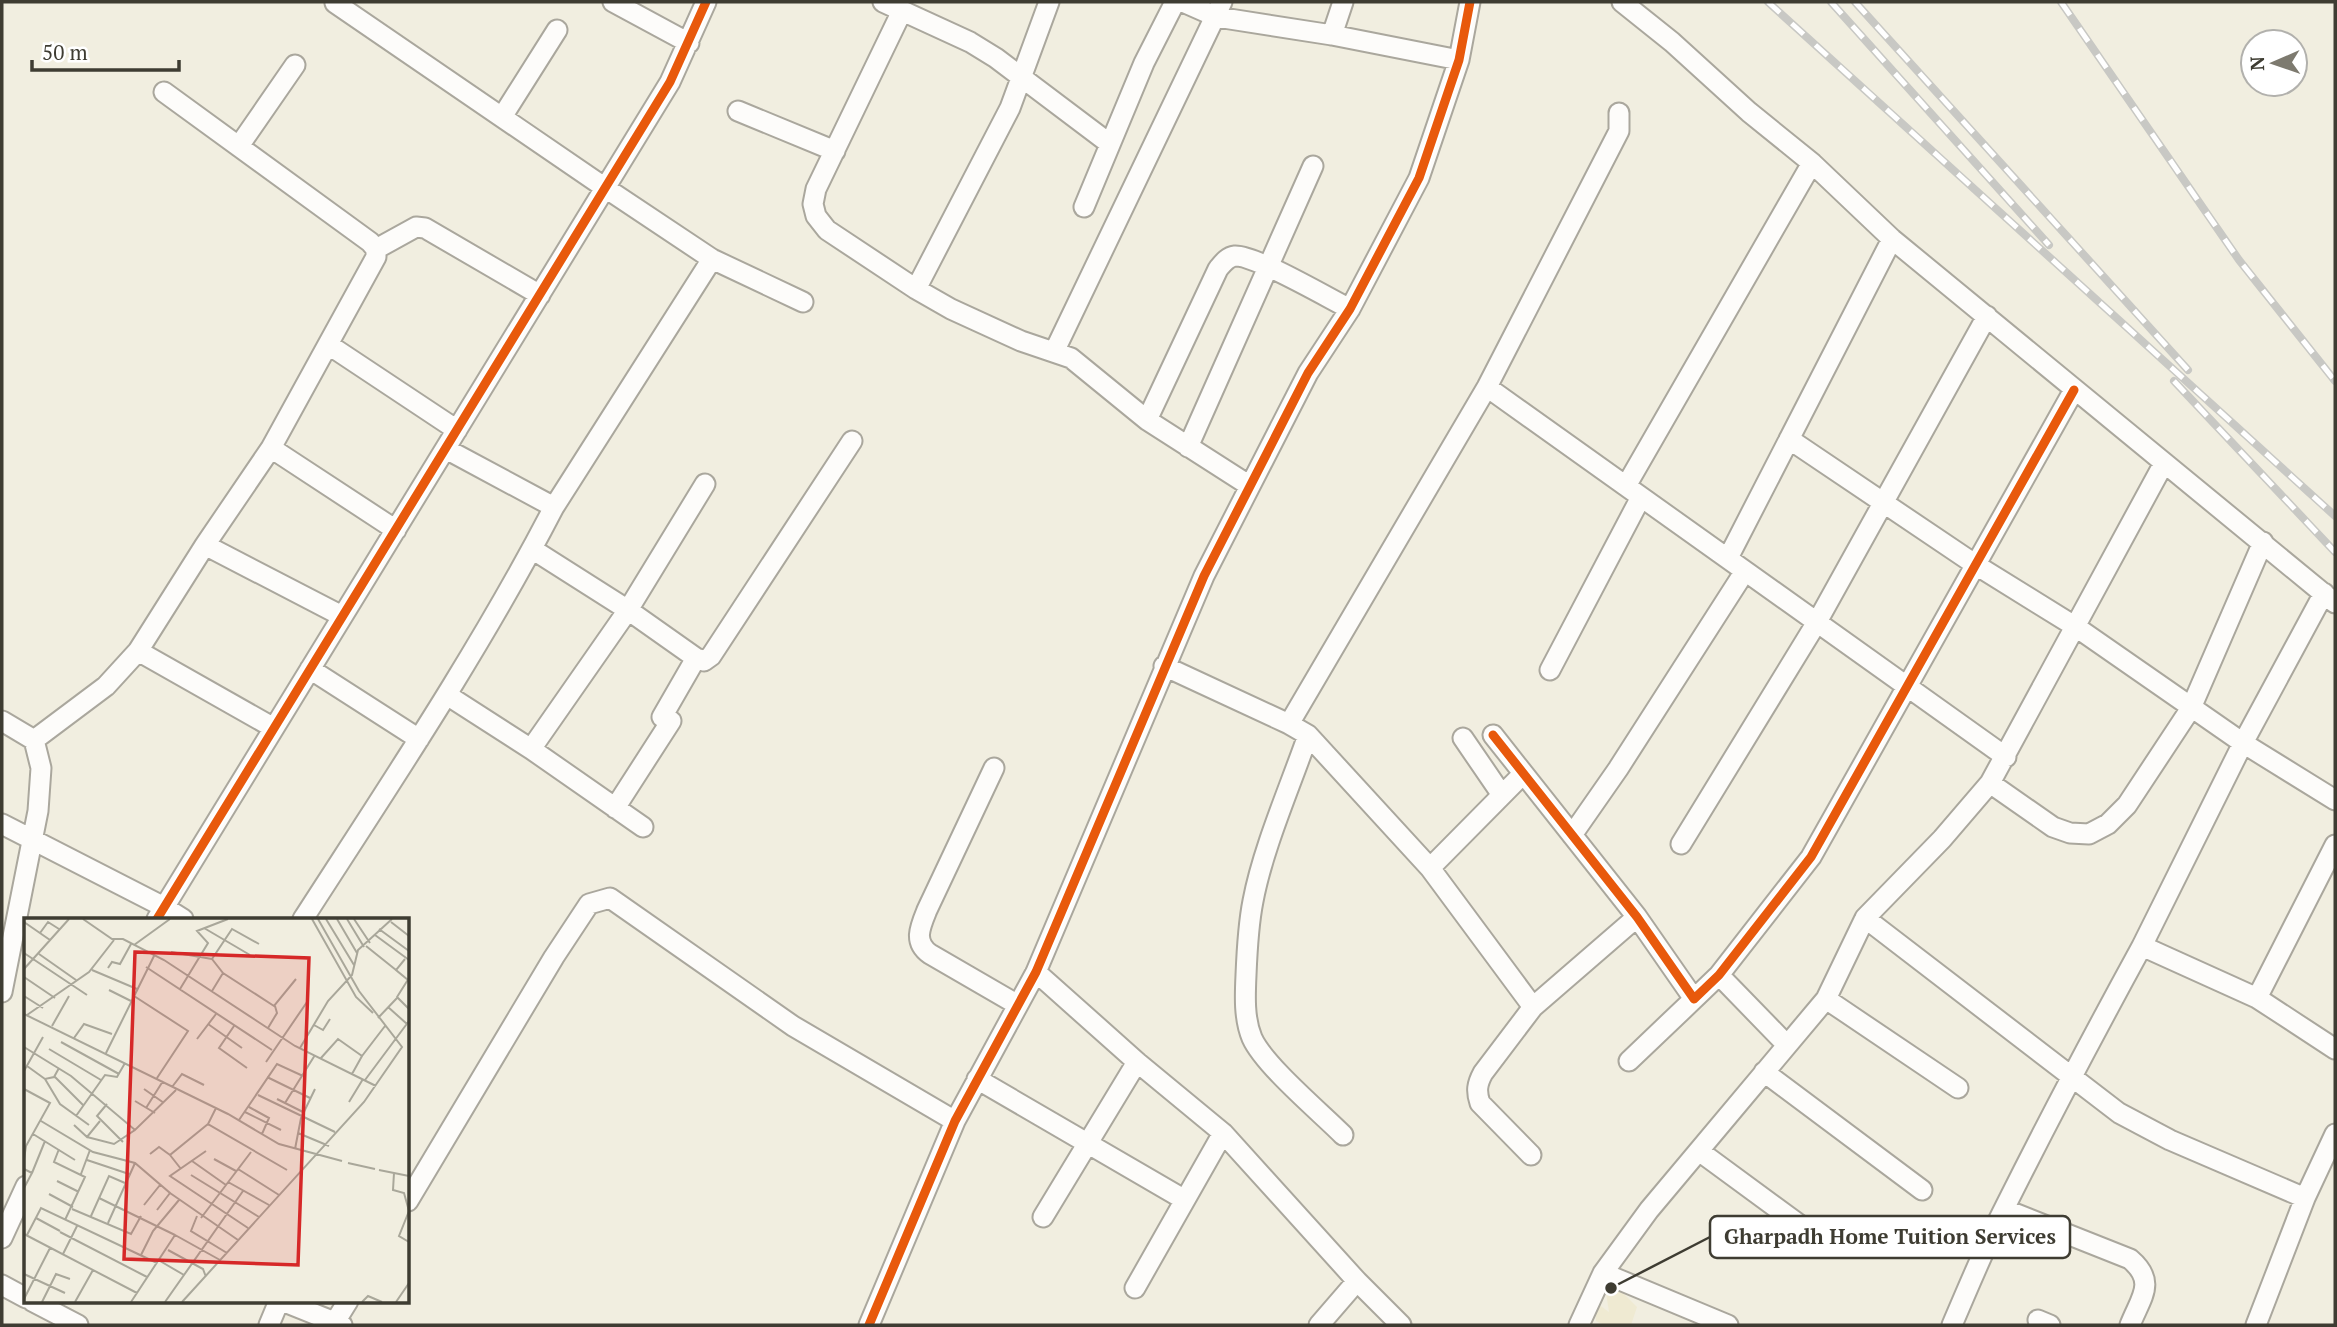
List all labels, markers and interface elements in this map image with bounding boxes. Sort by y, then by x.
scale bar [32,28,178,72]
north arrow [2239,28,2309,98]
text: 50 m [42,38,88,66]
text: N [2244,55,2269,71]
inset map [24,918,410,1302]
callout: Gharpadh Home Tuition Services [1710,1216,2070,1258]
text: Gharpadh Home Tuition Services [1724,1222,2056,1250]

